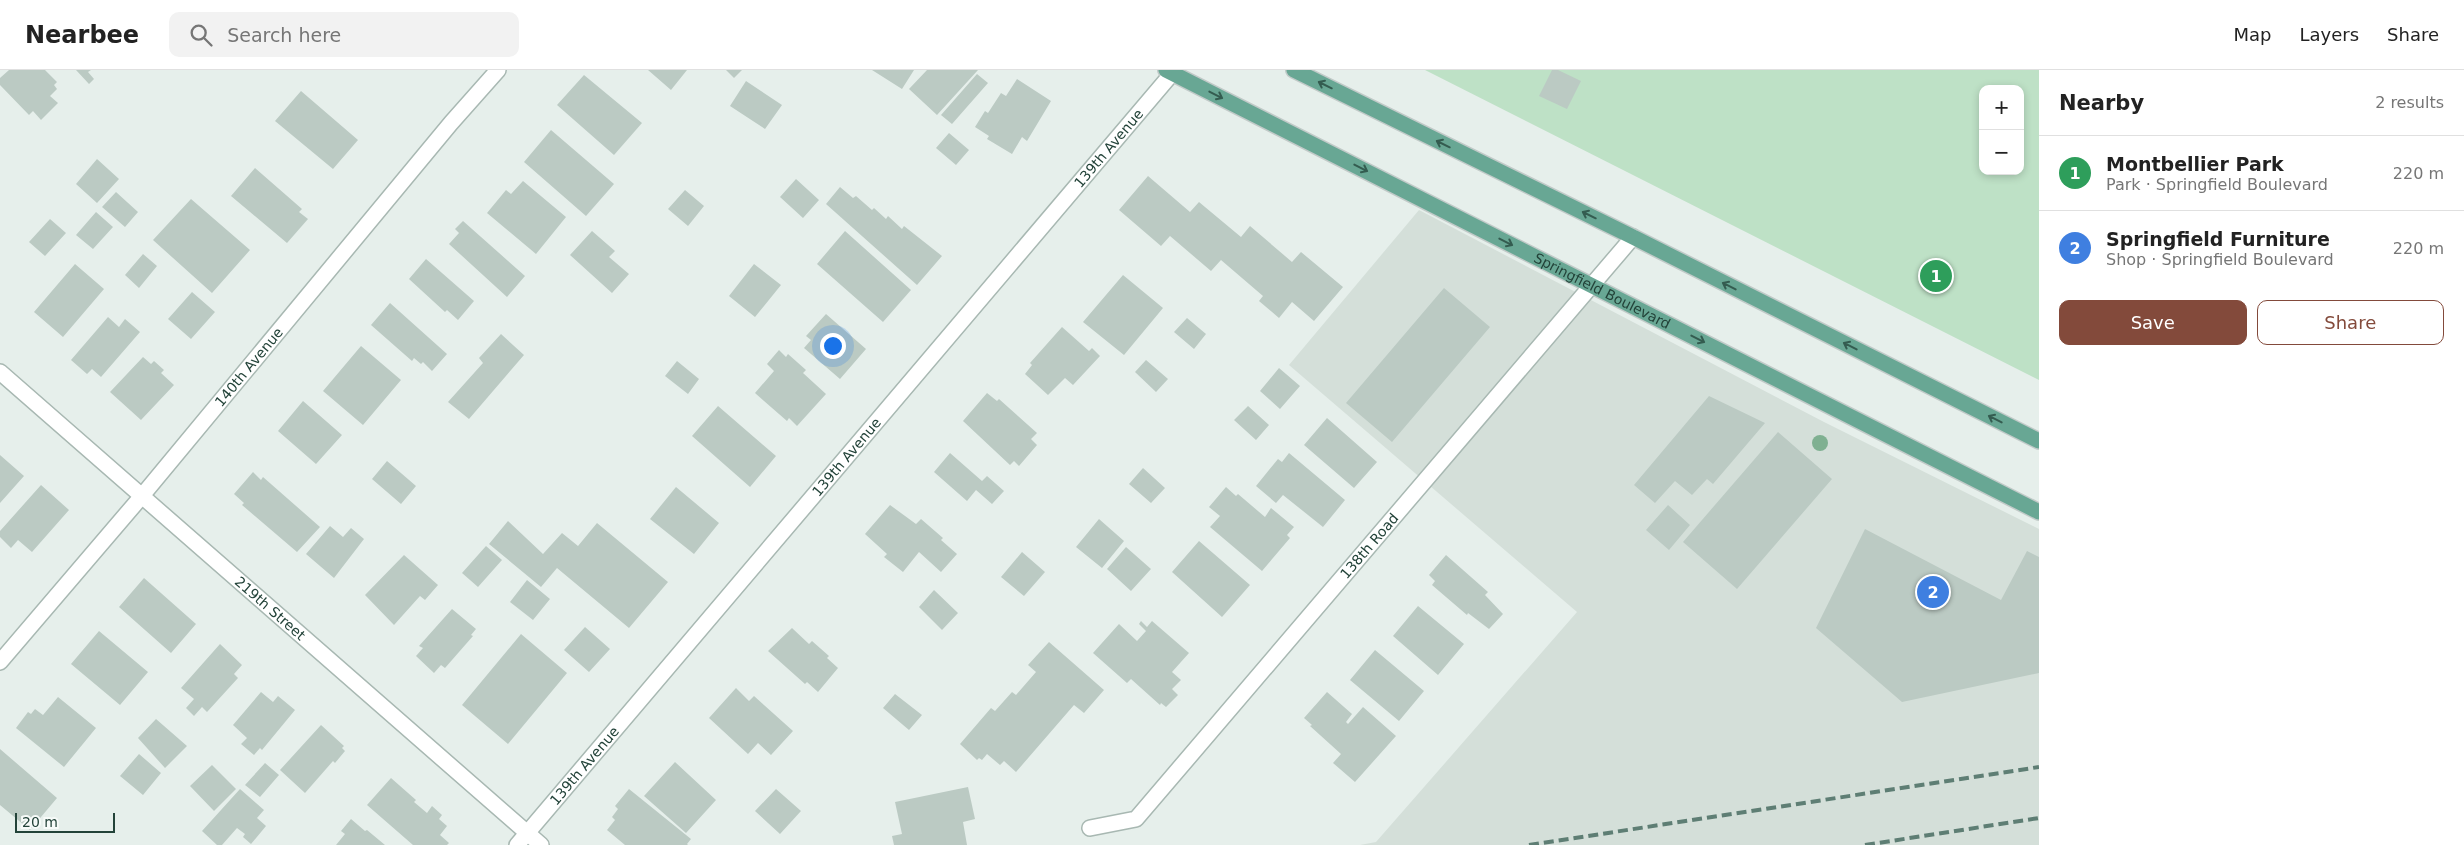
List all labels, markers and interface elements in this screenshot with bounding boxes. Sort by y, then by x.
search box [169,12,519,57]
text: Nearbee [25,21,139,49]
icon: search [187,21,215,49]
text: Search here [227,24,341,46]
text: Map [2233,24,2271,45]
text: Layers [2299,24,2359,45]
text: Share [2387,24,2439,45]
one-way arrow [1318,80,1333,90]
map controls [1979,85,2024,175]
button: + [1979,85,2024,130]
one-way arrow [1208,91,1223,100]
text: Nearby [2059,91,2144,115]
text: 2 results [2375,93,2444,112]
street label: 139th Avenue [1071,106,1146,191]
button: − [1979,130,2024,175]
one-way arrow [1436,138,1451,148]
text: Montbellier Park [2106,153,2284,175]
one-way arrow [1353,164,1368,174]
text: 1 [2069,164,2081,183]
text: 220 m [2393,164,2444,183]
text: Park · Springfield Boulevard [2106,175,2328,194]
one-way arrow [1582,210,1597,219]
text: Springfield Furniture [2106,228,2330,250]
one-way arrow [1498,238,1513,247]
text: 2 [2069,239,2081,258]
text: 220 m [2393,239,2444,258]
street label: Springfield Boulevard [1531,250,1673,332]
text: Shop · Springfield Boulevard [2106,250,2334,269]
pin: 1 [1920,257,1952,295]
one-way arrow [1722,280,1737,290]
button: Save [2059,300,2247,345]
button: Share [2257,300,2444,345]
street label: 140th Avenue [212,324,286,410]
your location [820,333,846,359]
one-way arrow [1690,334,1705,344]
one-way arrow [1843,341,1858,351]
one-way arrow [1988,414,2003,424]
street label: 139th Avenue [809,415,884,499]
street label: 138th Road [1337,510,1402,582]
street label: 219th Street [232,573,309,644]
pin: 2 [1917,573,1949,611]
street label: 139th Avenue [547,723,622,808]
scale bar [15,810,115,833]
text: 20 m [22,814,58,830]

